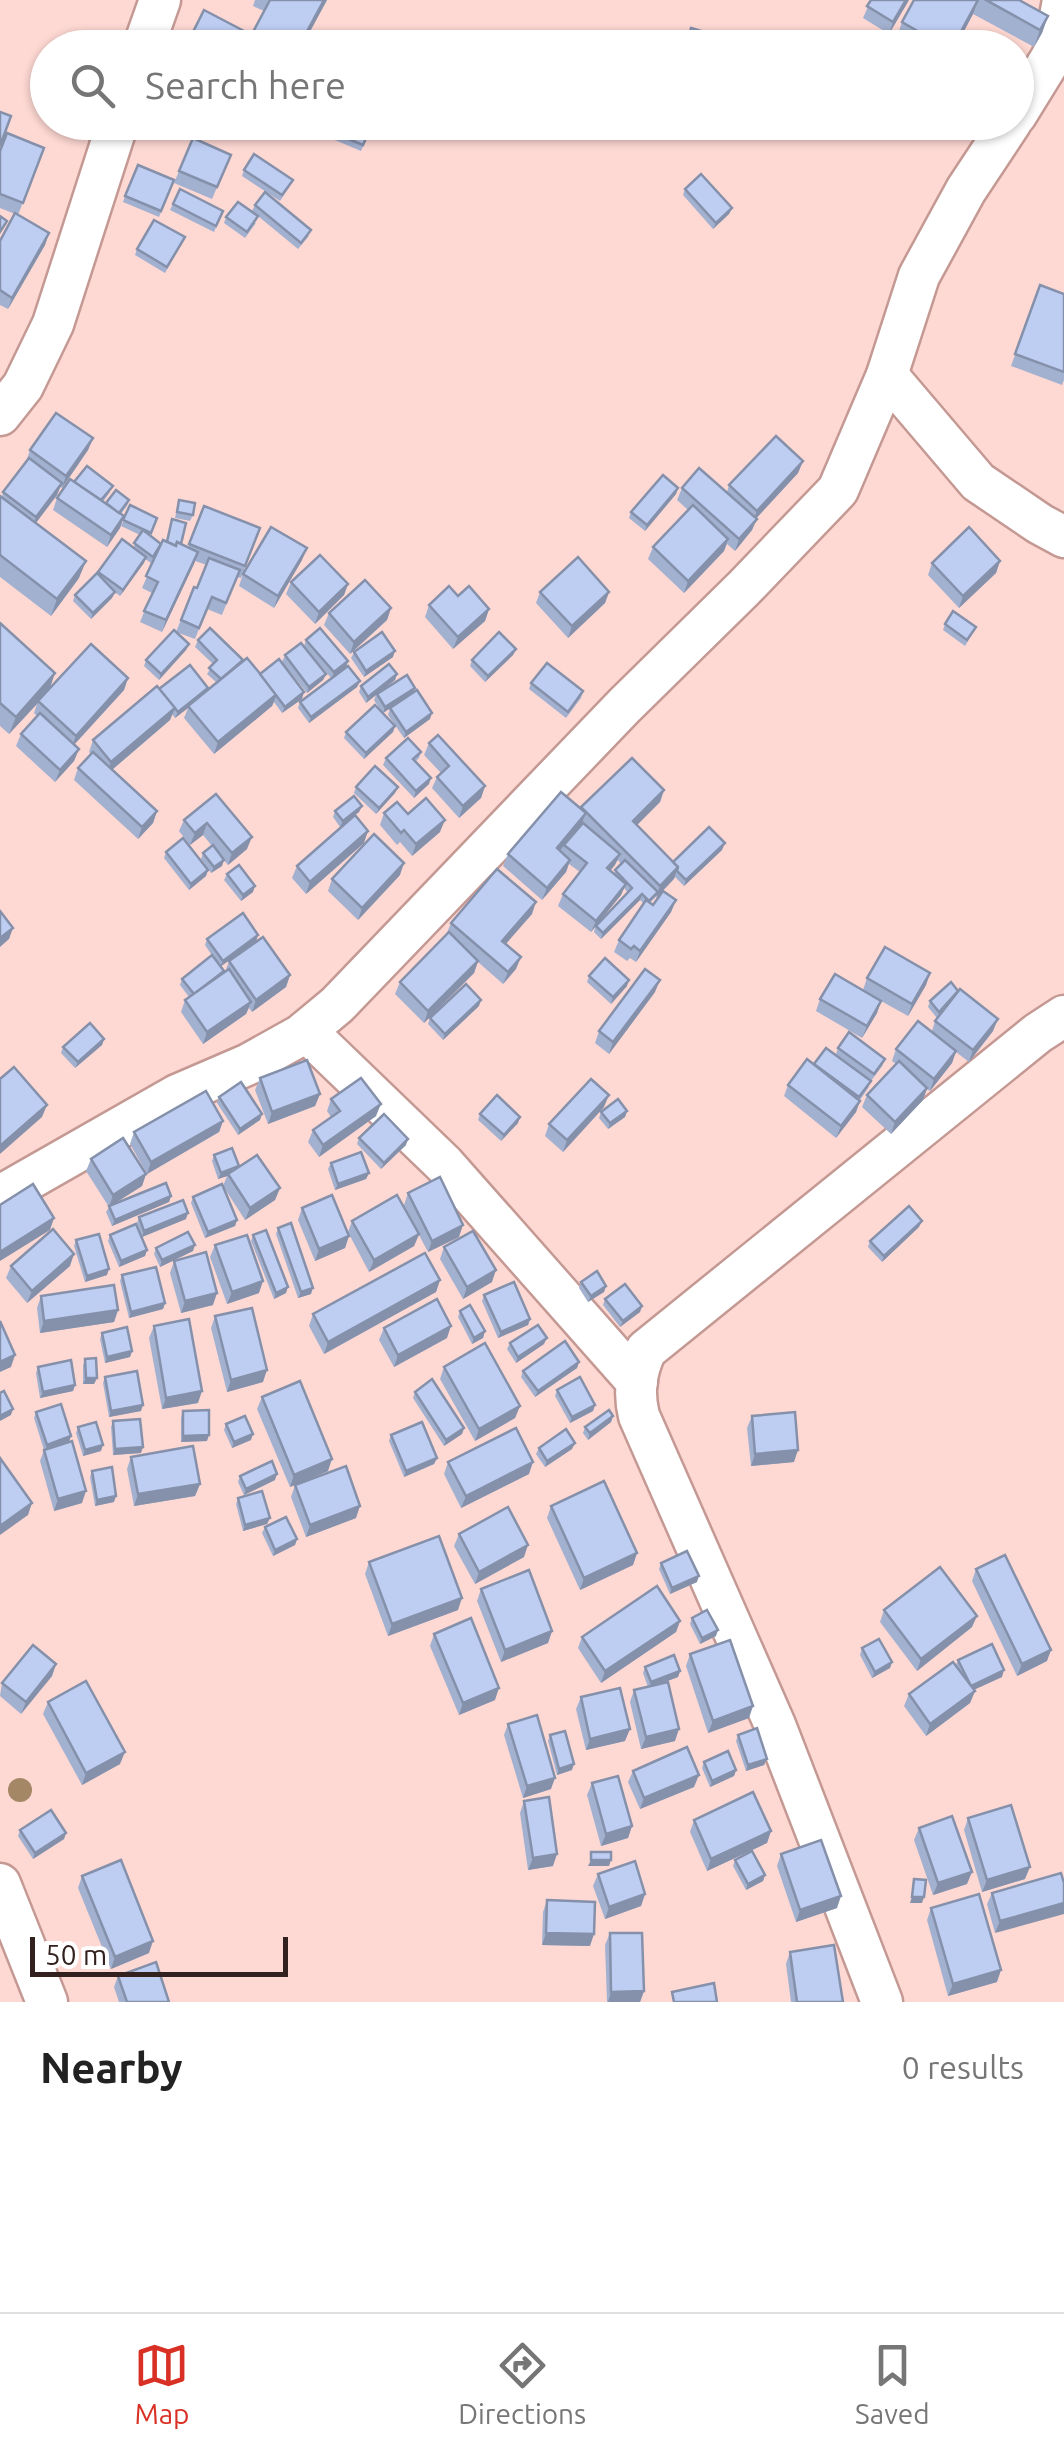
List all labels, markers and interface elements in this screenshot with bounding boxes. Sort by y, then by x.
search box [30,30,1034,140]
icon: search [65,58,120,113]
text: Search here [145,64,346,106]
scale bar [30,1932,288,1976]
text: 50 m [45,1939,107,1970]
text: Nearby [40,2044,183,2091]
text: 0 results [902,2049,1024,2085]
tab: Map [134,2338,190,2429]
tab: Directions [458,2338,586,2429]
tab: Saved [855,2338,930,2429]

